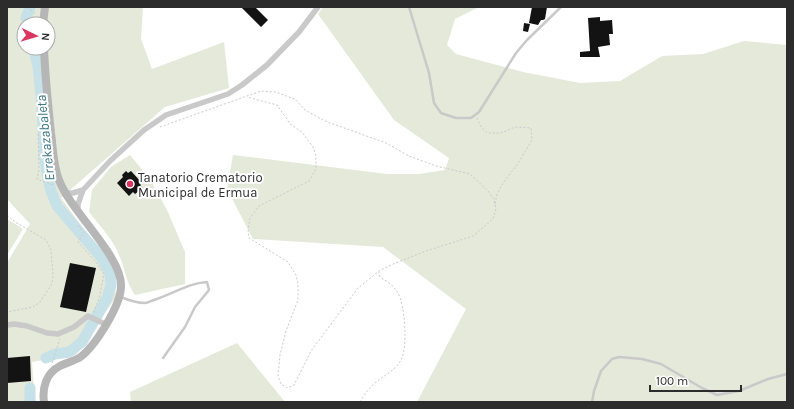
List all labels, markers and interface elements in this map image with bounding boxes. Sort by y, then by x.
north arrow [16,16,56,56]
text: N [39,32,52,41]
water label: Errekazabaleta [33,94,58,182]
place label: Tanatorio Crematorio Municipal de Ermua [138,170,263,200]
marker: Tanatorio Crematorio Municipal de Ermua [125,179,135,189]
scale bar [650,367,741,393]
text: 100 m [656,374,688,388]

